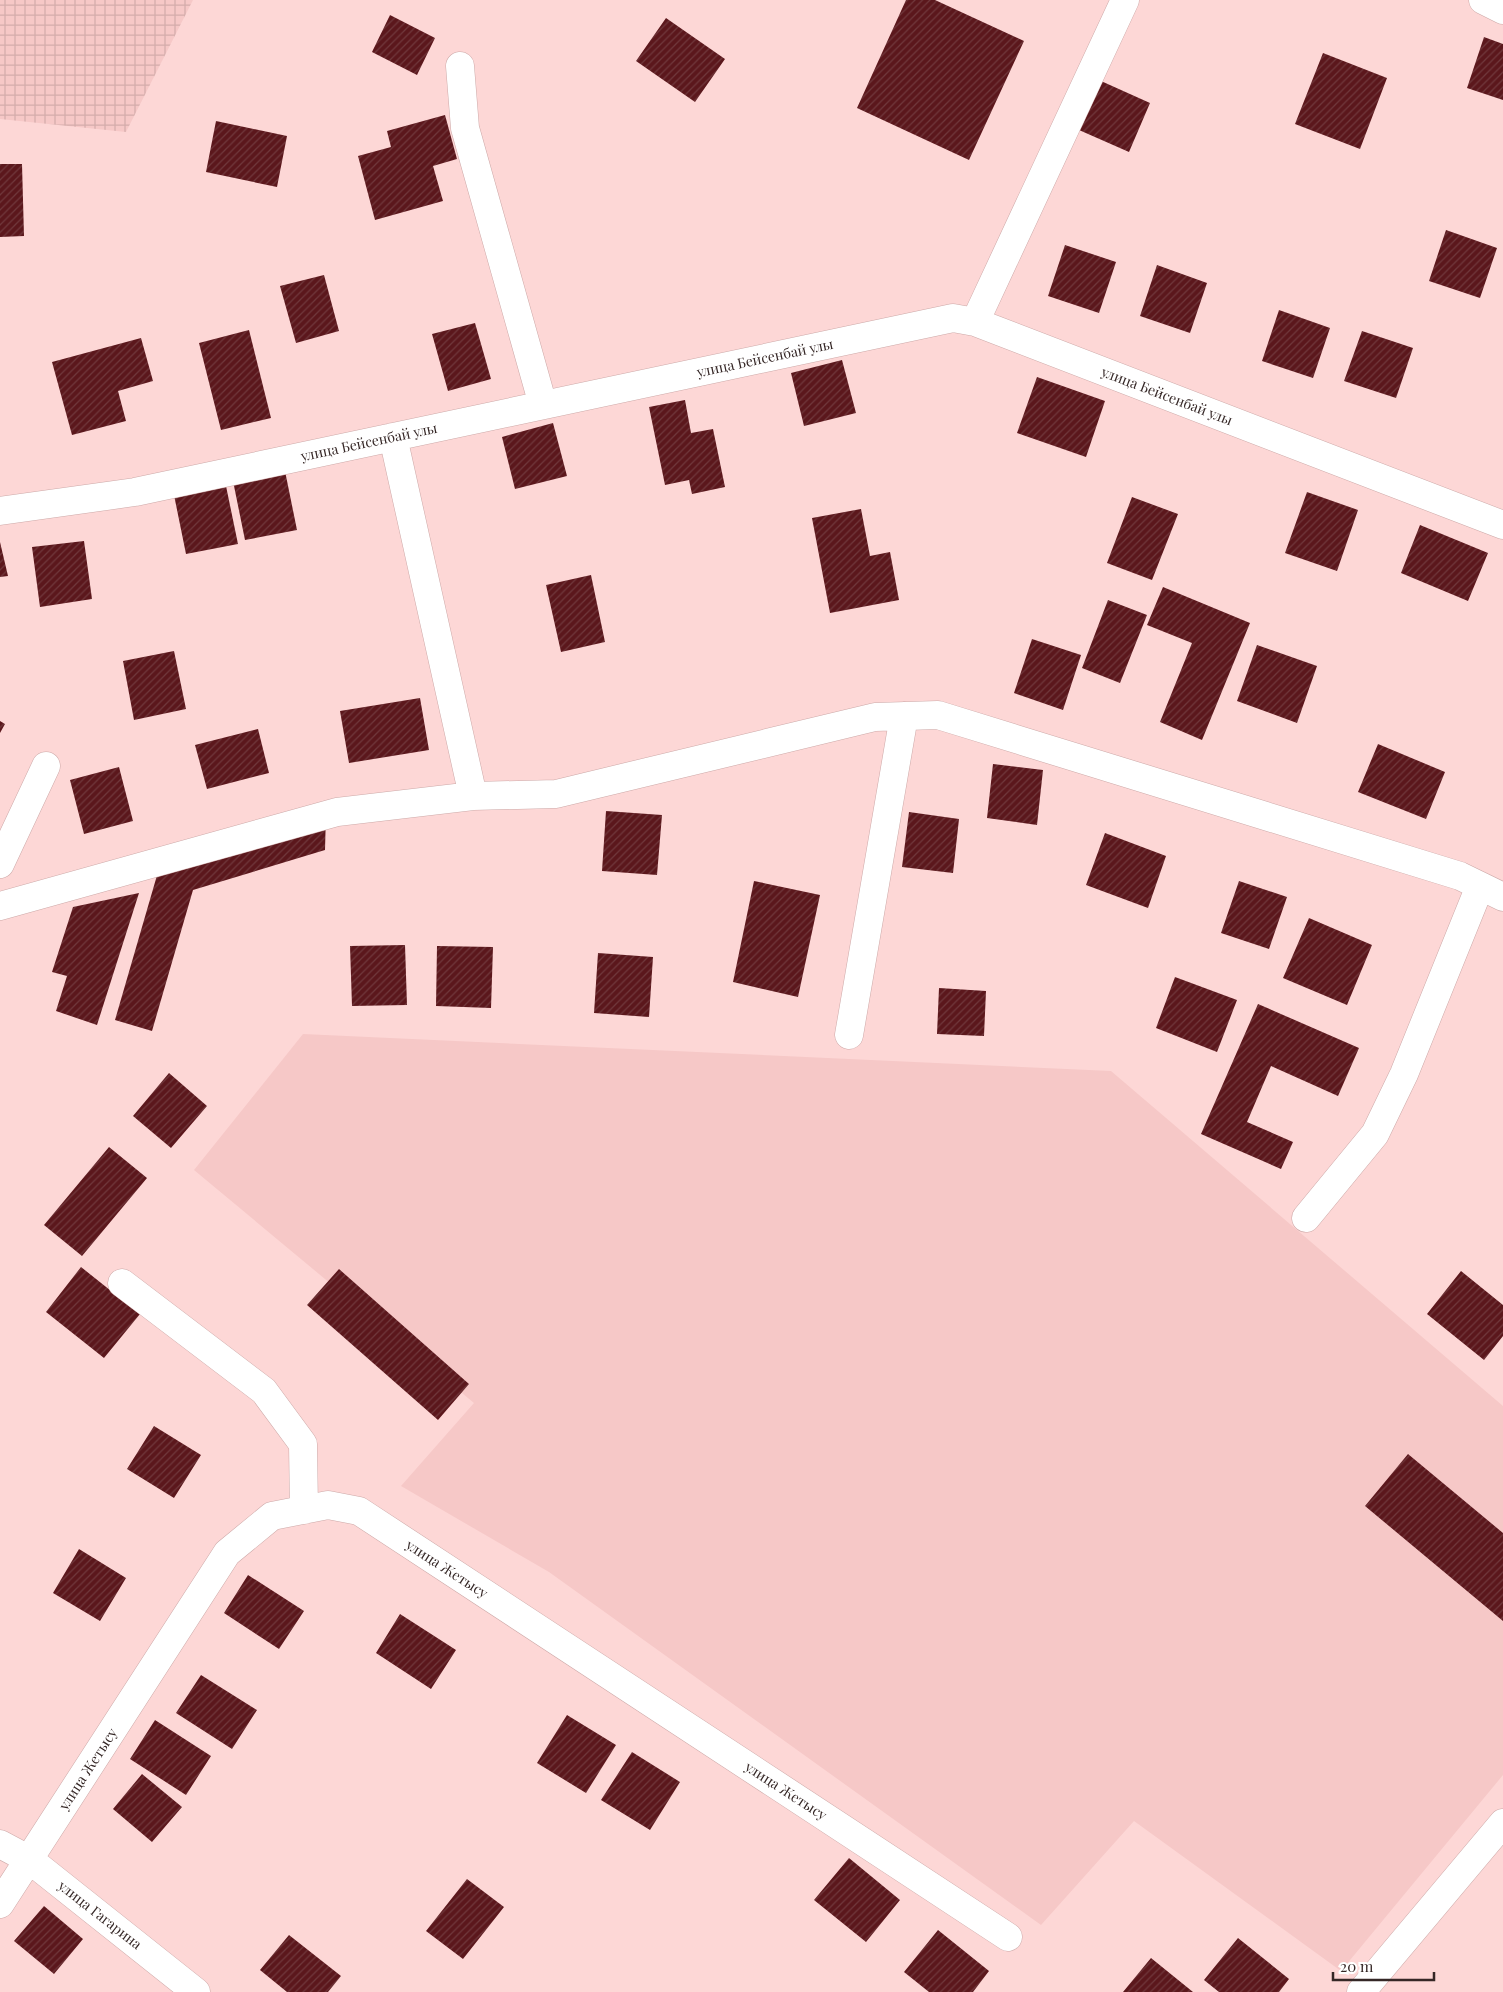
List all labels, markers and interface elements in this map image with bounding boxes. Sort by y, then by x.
street label: улица Бейсенбай улы [694,334,835,381]
street label: улица Бейсенбай улы [1098,361,1236,429]
street label: улица Бейсенбай улы [298,418,439,465]
street label: улица Жетысу [402,1534,492,1602]
street label: улица Жетысу [53,1724,121,1814]
street label: улица Жетысу [741,1756,831,1824]
street label: улица Гагарина [54,1875,146,1953]
scale bar [1333,1950,1434,1982]
text: 20 m [1340,1956,1374,1976]

